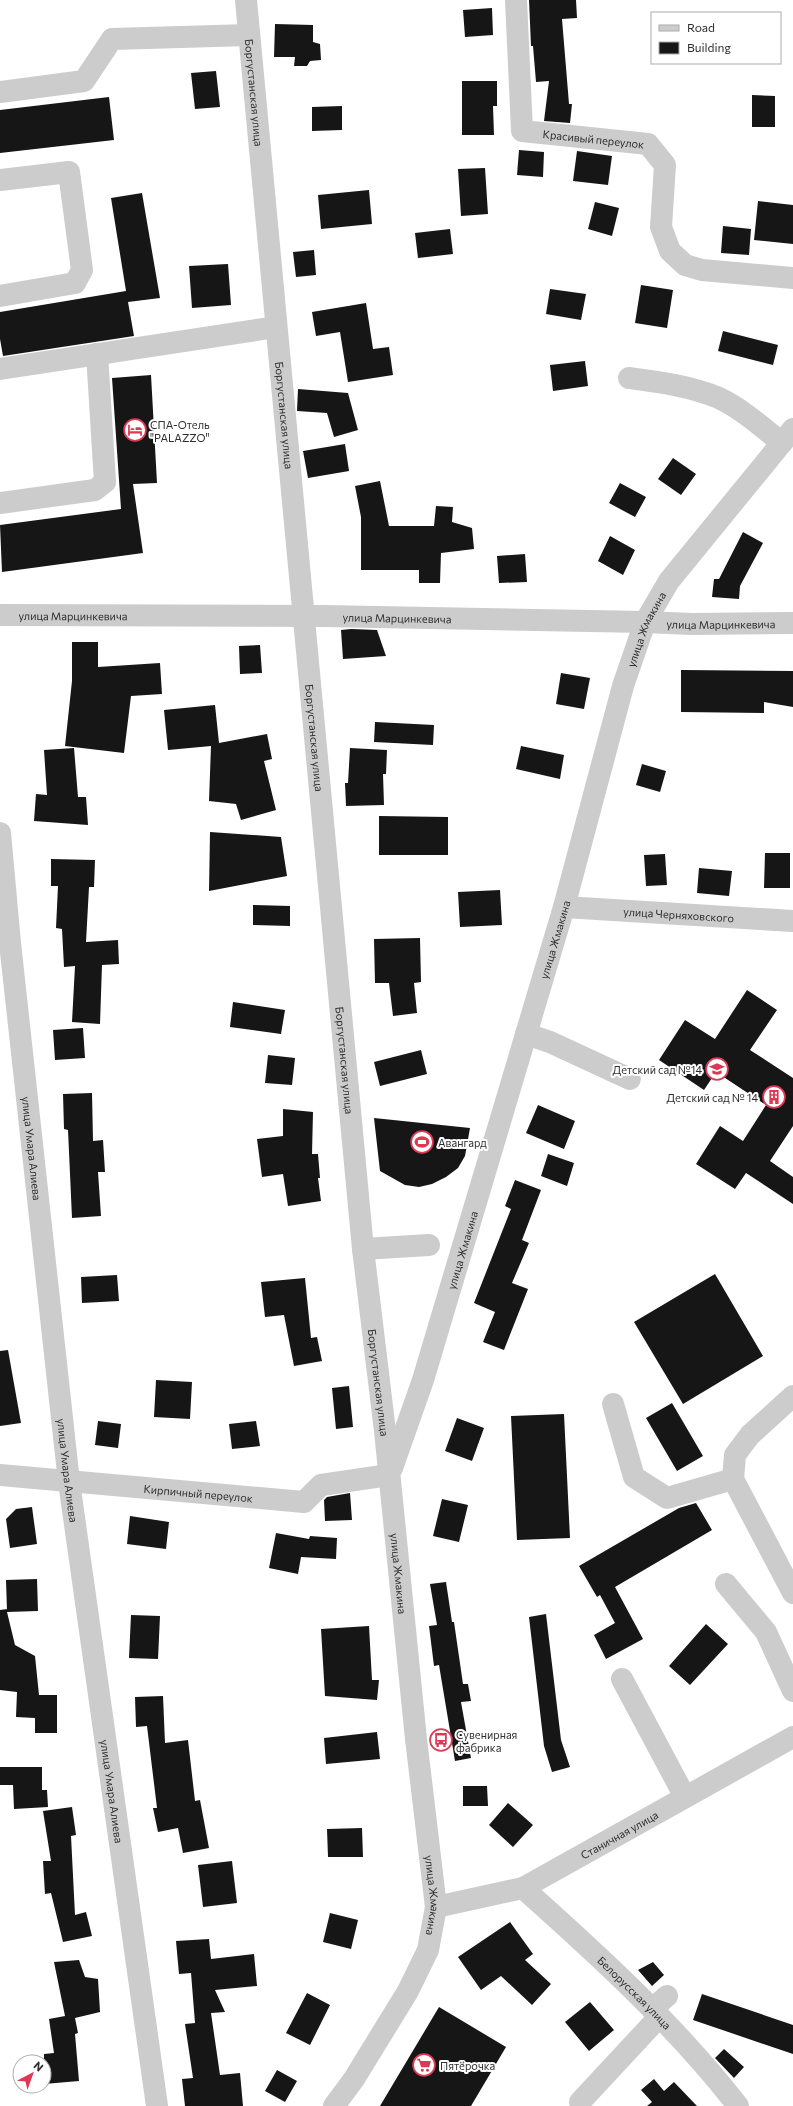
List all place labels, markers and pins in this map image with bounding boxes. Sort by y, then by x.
hotel icon: СПА-Отель "PALAZZO" [122,417,148,443]
place label: СПА-Отель "PALAZZO" [150,418,210,444]
school or university icon: Детский сад №14 [704,1056,730,1082]
place label: Детский сад №14 [613,1063,702,1076]
building icon: Детский сад № 14 [761,1084,787,1110]
place label: Детский сад № 14 [666,1091,758,1104]
sports icon: Авангард [409,1129,435,1155]
place label: Авангард [438,1136,487,1149]
bus stop icon: Сувенирная фабрика [428,1727,454,1753]
place label: Сувенирная фабрика [456,1728,517,1754]
supermarket icon: Пятёрочка [411,2052,437,2078]
place label: Пятёрочка [440,2059,495,2072]

